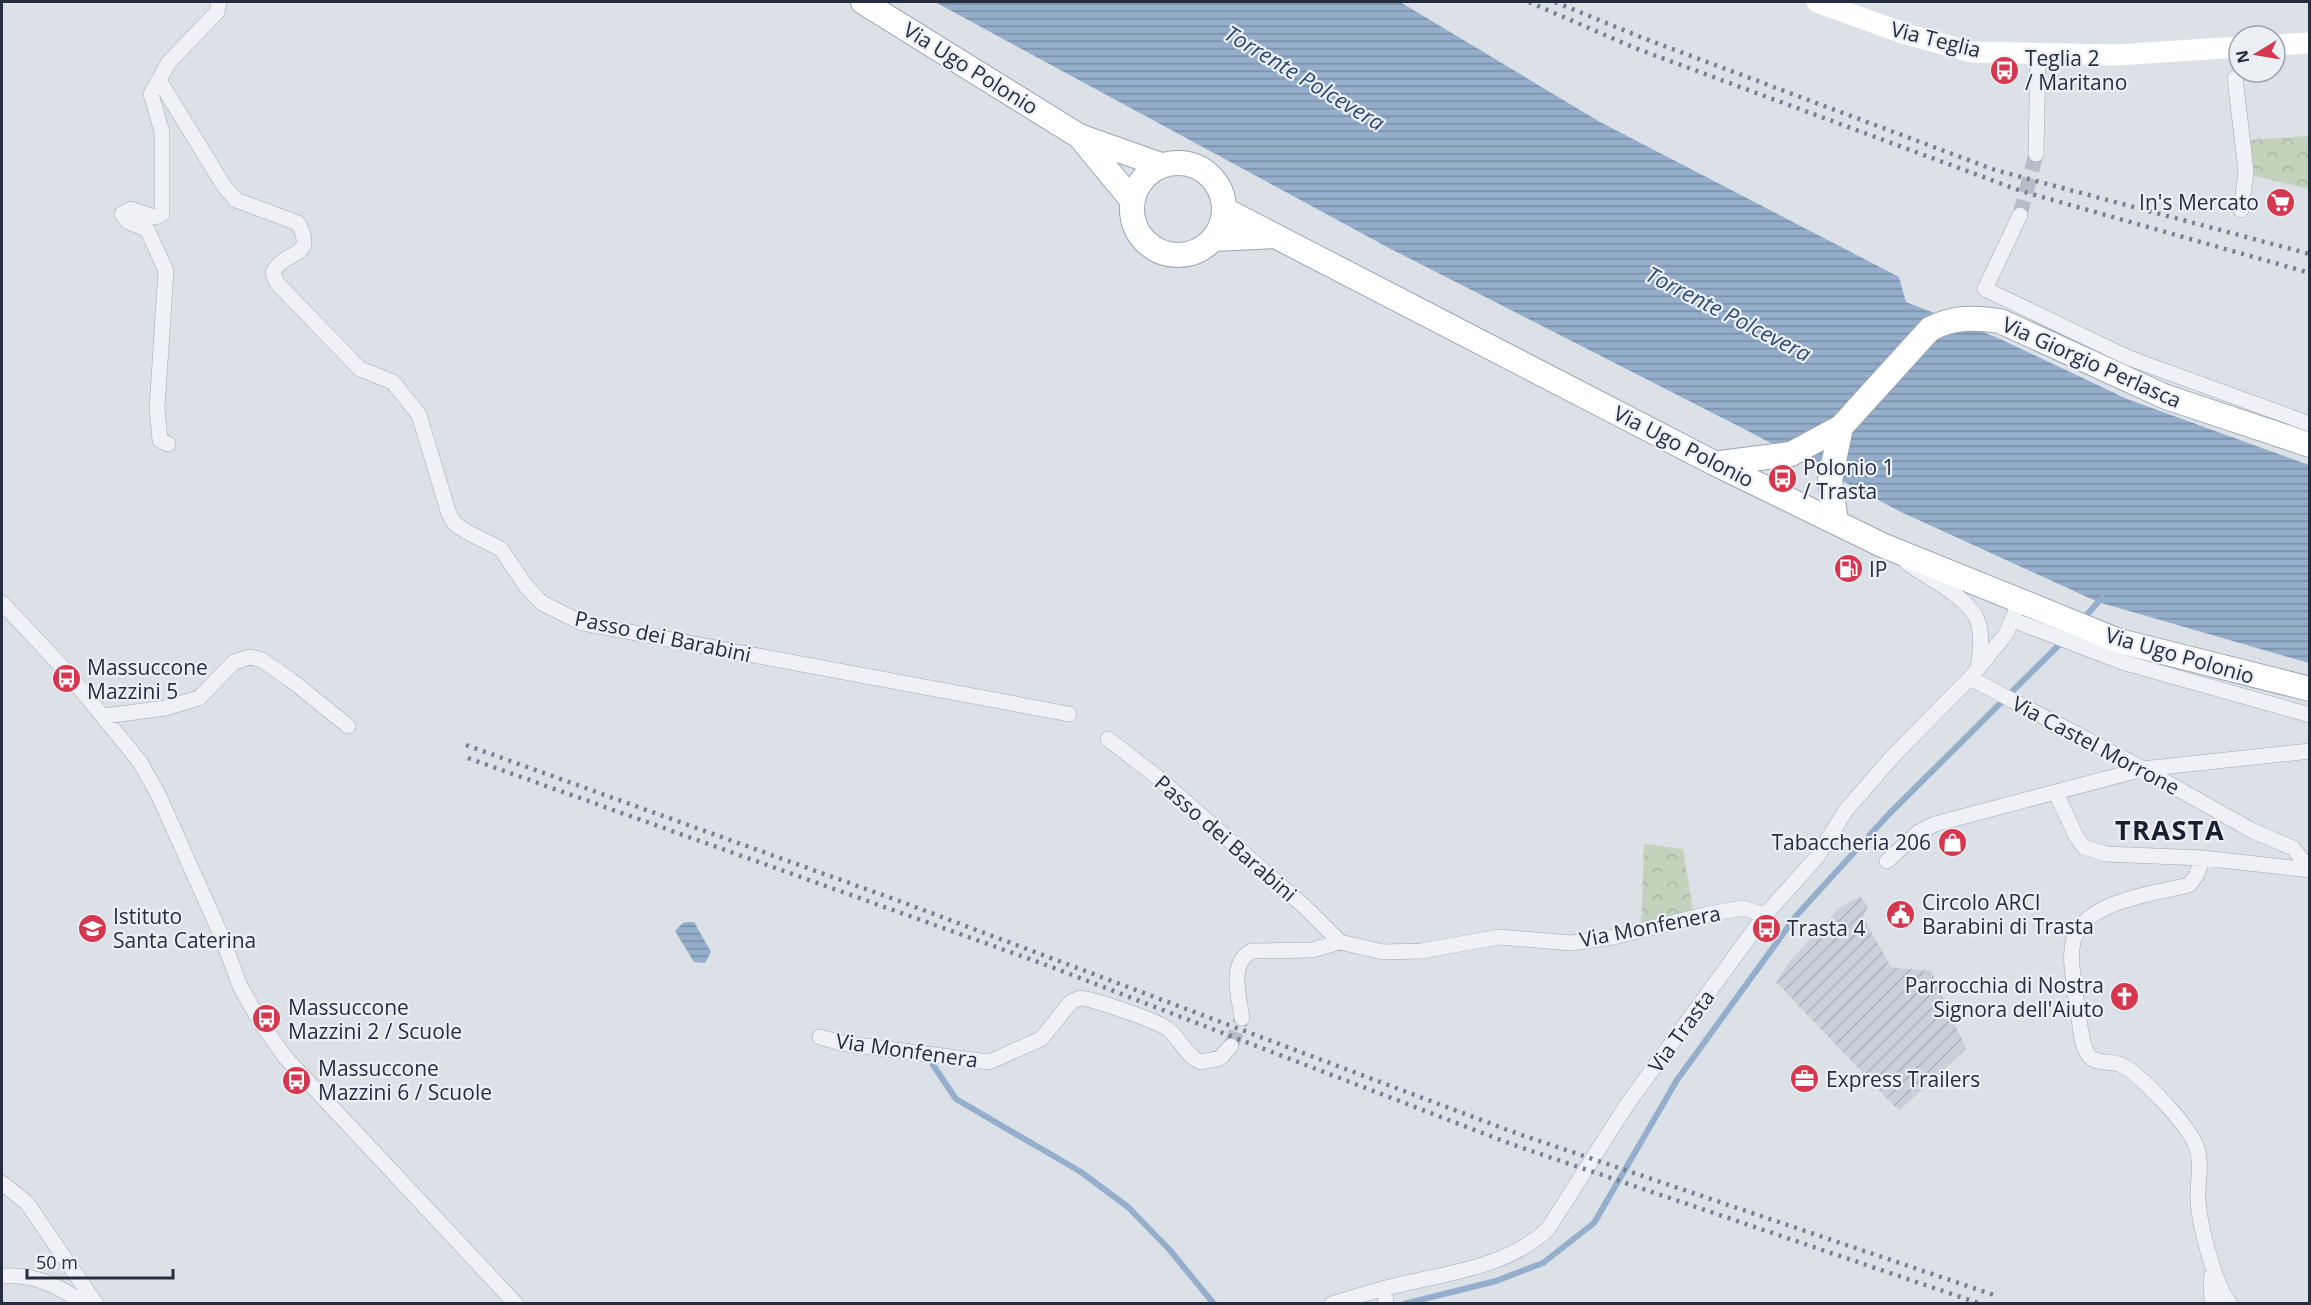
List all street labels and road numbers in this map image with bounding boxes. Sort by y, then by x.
street label: Via Teglia [1888,14,1984,64]
street label: Via Ugo Polonio [898,15,1044,121]
street label: Via Giorgio Perlasca [1998,310,2186,414]
street label: Via Ugo Polonio [1609,399,1759,493]
street label: Passo dei Barabini [572,604,754,668]
street label: Via Ugo Polonio [2102,620,2258,690]
street label: Via Castel Morrone [2007,689,2185,801]
street label: Passo dei Barabini [1149,769,1303,907]
street label: Via Monfenera [1577,899,1723,953]
street label: Via Trasta [1641,984,1721,1078]
street label: Via Monfenera [834,1026,980,1074]

